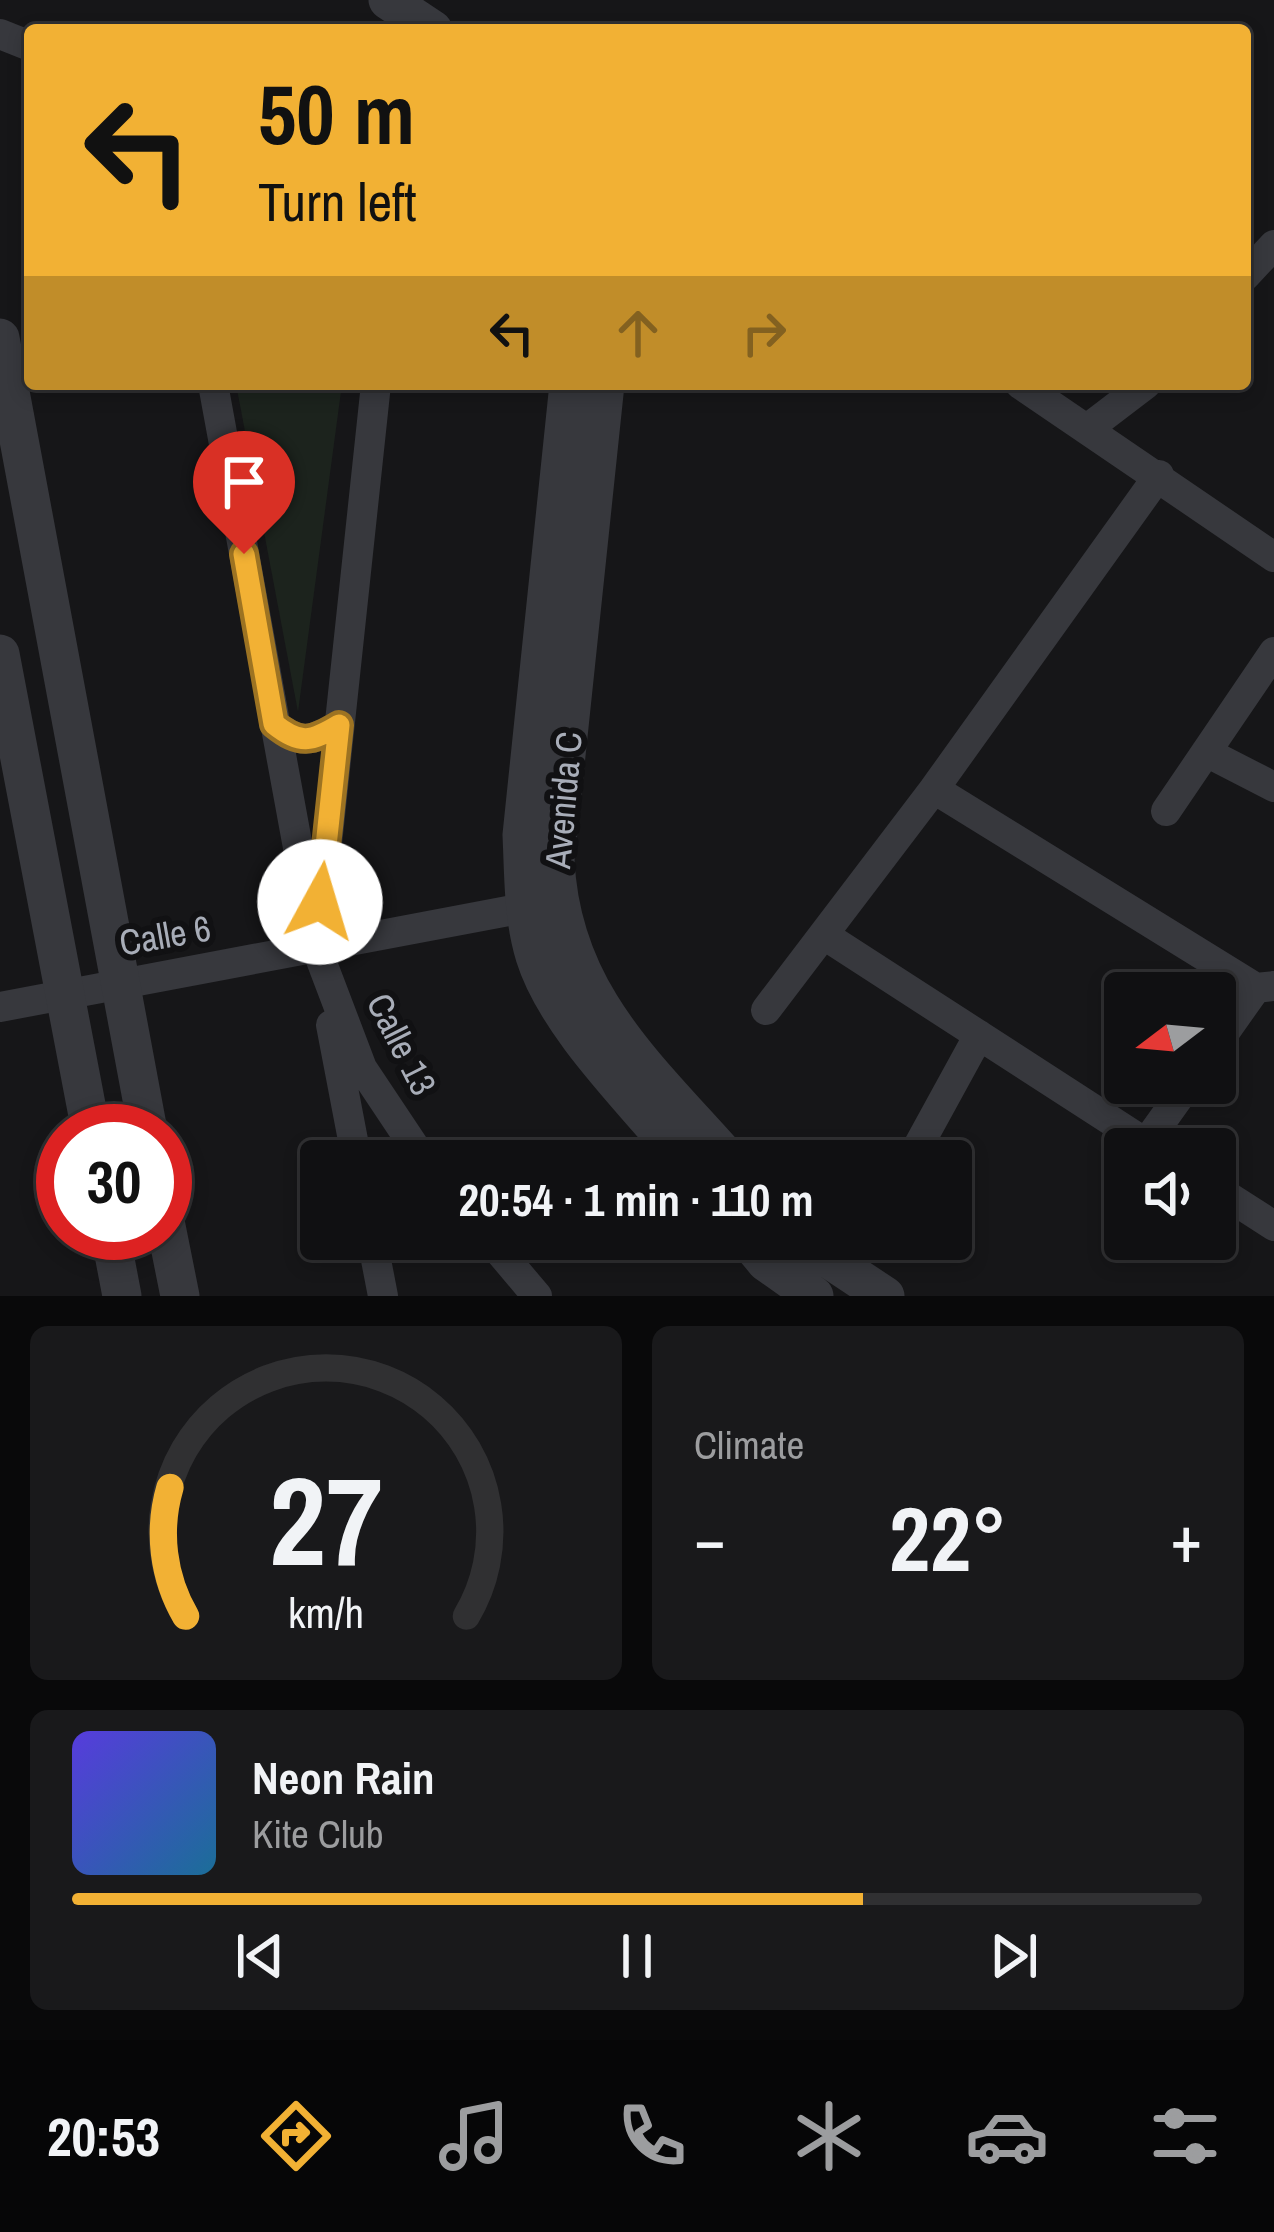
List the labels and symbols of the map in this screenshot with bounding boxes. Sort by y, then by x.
pin [193,431,295,554]
street label: Avenida C [533,729,593,871]
position arrow [257,839,383,965]
street label: Calle 6 [116,903,214,967]
north arrow [1104,972,1236,1104]
street label: Calle 13 [356,985,448,1103]
speed limit sign: 30 [36,1104,192,1260]

